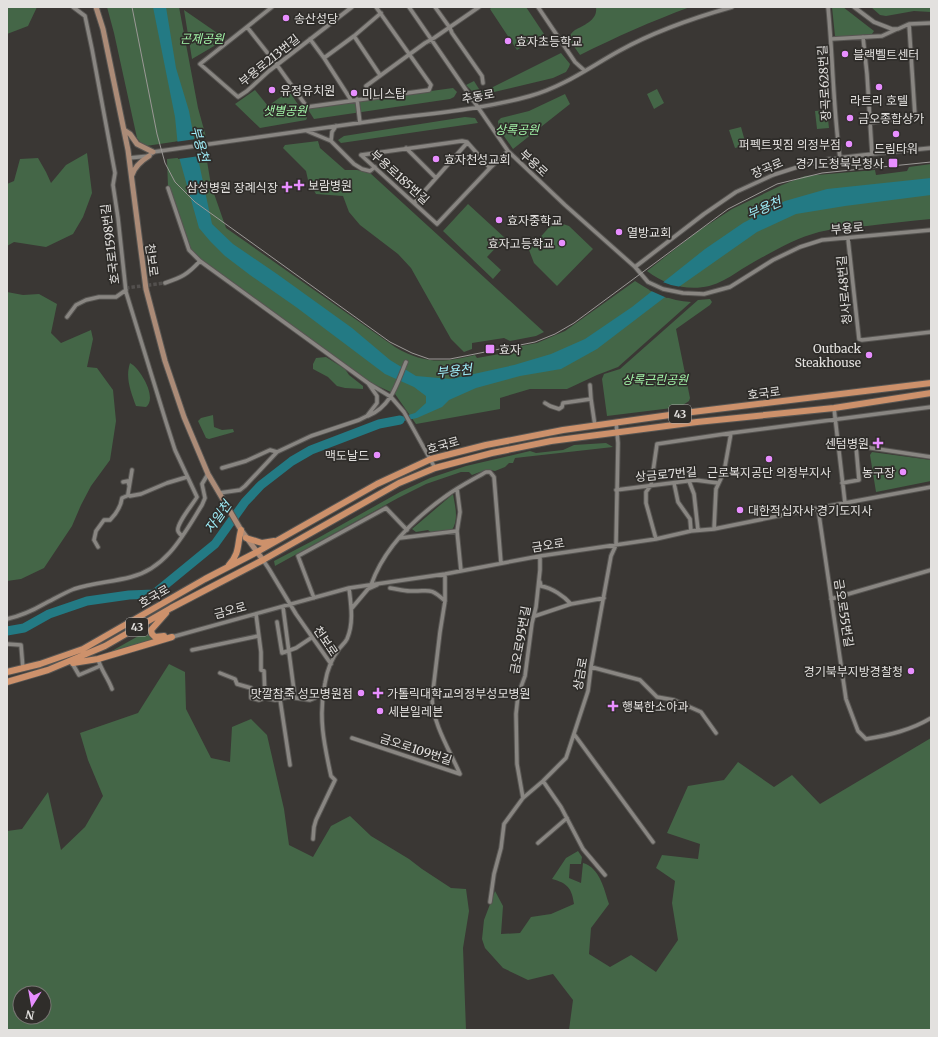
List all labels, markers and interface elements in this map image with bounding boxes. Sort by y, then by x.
place label: 송산성당 [294,11,338,26]
marker: 송산성당 [281,13,291,23]
park label: 곤제공원 [180,31,225,46]
street label: 부용로213번길 [236,31,302,89]
place label: 효자초등학교 [516,34,582,49]
marker: 효자초등학교 [503,36,513,46]
street label: 장곡로628번길 [815,45,833,121]
place label: 블랙벨트센터 [853,47,919,62]
marker: 블랙벨트센터 [840,49,850,59]
marker: 라트리 호텔 [874,82,884,92]
place label: 유정유치원 [280,83,335,98]
marker: 유정유치원 [267,85,277,95]
place label: 미니스탑 [362,86,406,101]
street label: 추동로 [460,86,496,106]
marker: 미니스탑 [349,88,359,98]
place label: 라트리 호텔 [850,93,908,108]
park label: 샛별공원 [263,103,308,118]
place label: 금오종합상가 [858,111,924,126]
marker: 금오종합상가 [845,113,855,123]
park label: 상록공원 [495,122,540,137]
water label: 부용천 [187,124,213,165]
marker: 드림타워 [891,129,901,139]
place label: 퍼펙트핏짐 의정부점 [739,137,841,152]
marker: 퍼펙트핏짐 의정부점 [844,139,854,149]
place label: 드림타워 [874,141,918,156]
street label: 부용로 [517,146,551,180]
street label: 부용로185번길 [368,147,432,207]
place label: 효자천성교회 [444,152,510,167]
marker: 효자천성교회 [431,154,441,164]
street label: 장곡로 [749,155,785,181]
place label: 경기도청북부청사 [796,156,884,171]
marker: 경기도청북부청사 [887,157,899,169]
place label: 보람병원 [308,178,352,193]
marker: 보람병원 [293,179,305,191]
place label: 삼성병원 장례식장 [187,180,278,195]
marker: 삼성병원 장례식장 [281,181,293,193]
water label: 부용천 [744,193,785,223]
street label: 호국로1598번길 [98,203,122,285]
place label: 효자중학교 [507,213,562,228]
marker: 효자중학교 [494,215,504,225]
street label: 부용로 [830,219,864,237]
place label: 열방교회 [627,225,671,240]
marker: 열방교회 [614,227,624,237]
place label: 효자고등학교 [488,236,554,251]
marker: 효자고등학교 [557,238,567,248]
street label: 천보로 [143,243,161,277]
street label: 청사로48번길 [833,255,855,325]
place label: Outback Steakhouse [795,341,861,370]
place label: 효자 [499,342,521,357]
marker: 효자 [484,343,496,355]
marker: Outback Steakhouse [864,350,874,360]
water label: 부용천 [435,361,474,381]
park label: 상록근린공원 [622,372,689,387]
street label: 호국로 [747,384,781,402]
road number: 43 [669,405,691,423]
street label: 호국로 [425,433,461,457]
place label: 센텀병원 [825,436,869,451]
marker: 센텀병원 [872,437,884,449]
place label: 맥도날드 [325,448,369,463]
marker: 맥도날드 [372,450,382,460]
marker: 근로복지공단 의정부지사 [764,454,774,464]
street label: 상금로7번길 [634,464,698,484]
place label: 근로복지공단 의정부지사 [707,465,831,480]
place label: 농구장 [862,465,895,480]
marker: 농구장 [898,467,908,477]
water label: 자일천 [201,497,236,537]
place label: 대한적십자사 경기도지사 [748,503,872,518]
marker: 대한적십자사 경기도지사 [735,505,745,515]
street label: 금오로 [530,535,566,555]
street label: 금오로55번길 [831,578,857,648]
street label: 호국로 [136,581,172,611]
street label: 금오로 [212,598,248,622]
street label: 금오로95번길 [507,605,533,675]
road number: 43 [126,618,148,636]
street label: 천보로 [311,623,341,659]
street label: 상금로 [570,656,590,692]
place label: 경기북부지방경찰청 [804,664,903,679]
marker: 경기북부지방경찰청 [906,666,916,676]
place label: 맛깔참죽 성모병원점 [251,686,353,701]
place label: 가톨릭대학교의정부성모병원 [387,686,531,701]
marker: 가톨릭대학교의정부성모병원 [372,687,384,699]
marker: 맛깔참죽 성모병원점 [356,688,366,698]
place label: 행복한소아과 [622,699,688,714]
marker: 행복한소아과 [607,700,619,712]
place label: 세븐일레븐 [388,704,443,719]
marker: 세븐일레븐 [375,706,385,716]
street label: 금오로109번길 [378,730,454,768]
north arrow [12,985,52,1025]
text: N [24,1007,36,1023]

